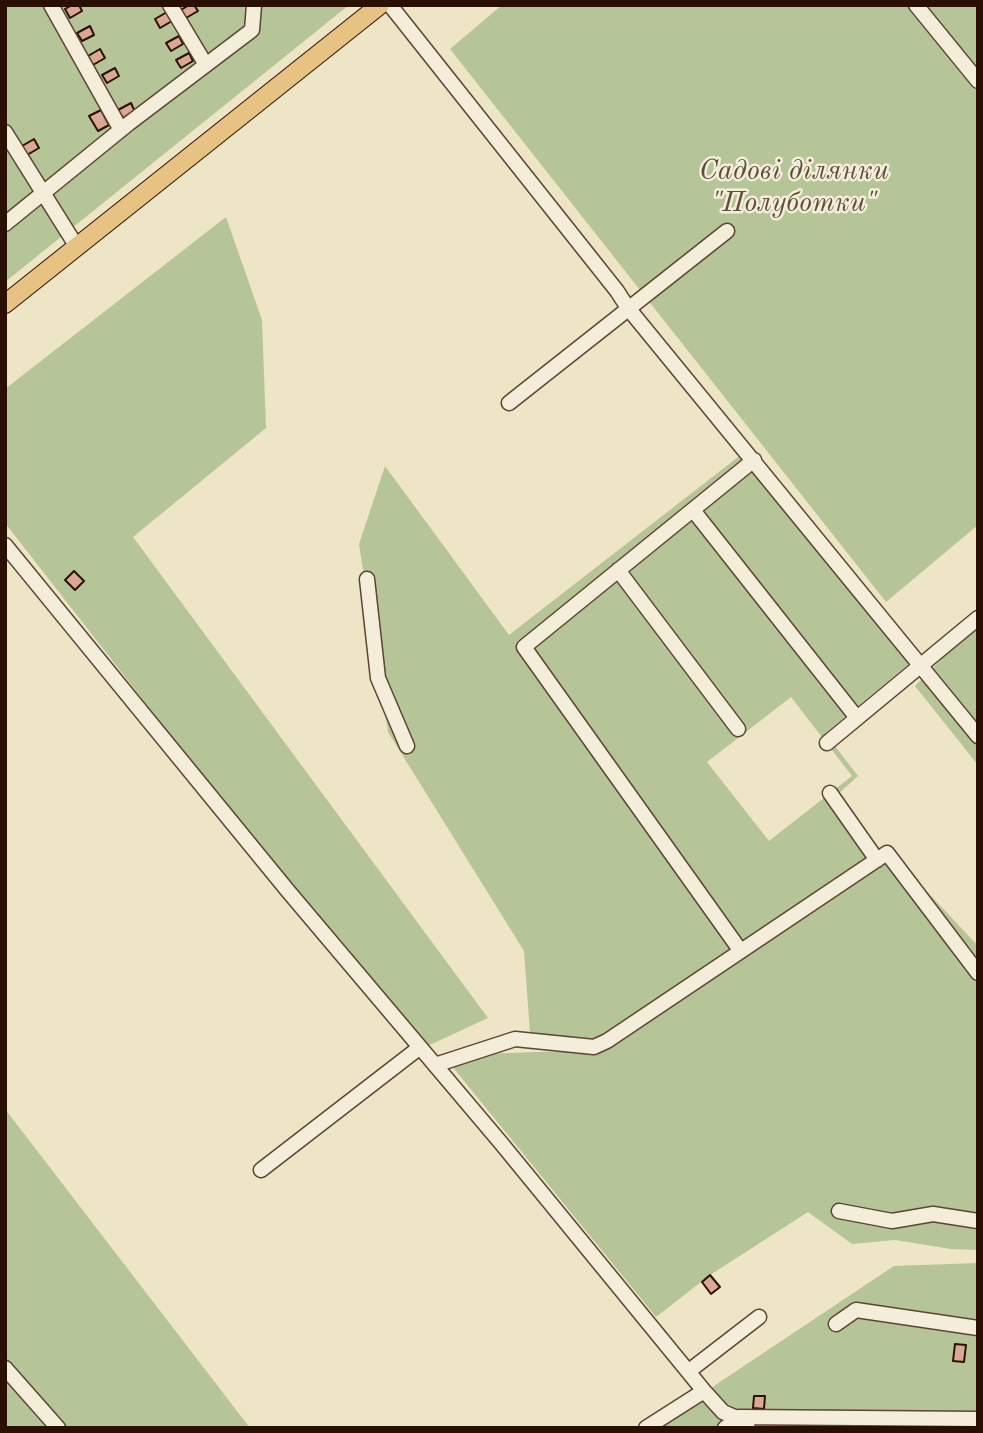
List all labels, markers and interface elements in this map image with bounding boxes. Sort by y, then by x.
park label: Садові ділянки "Полуботки" [699,155,889,221]

